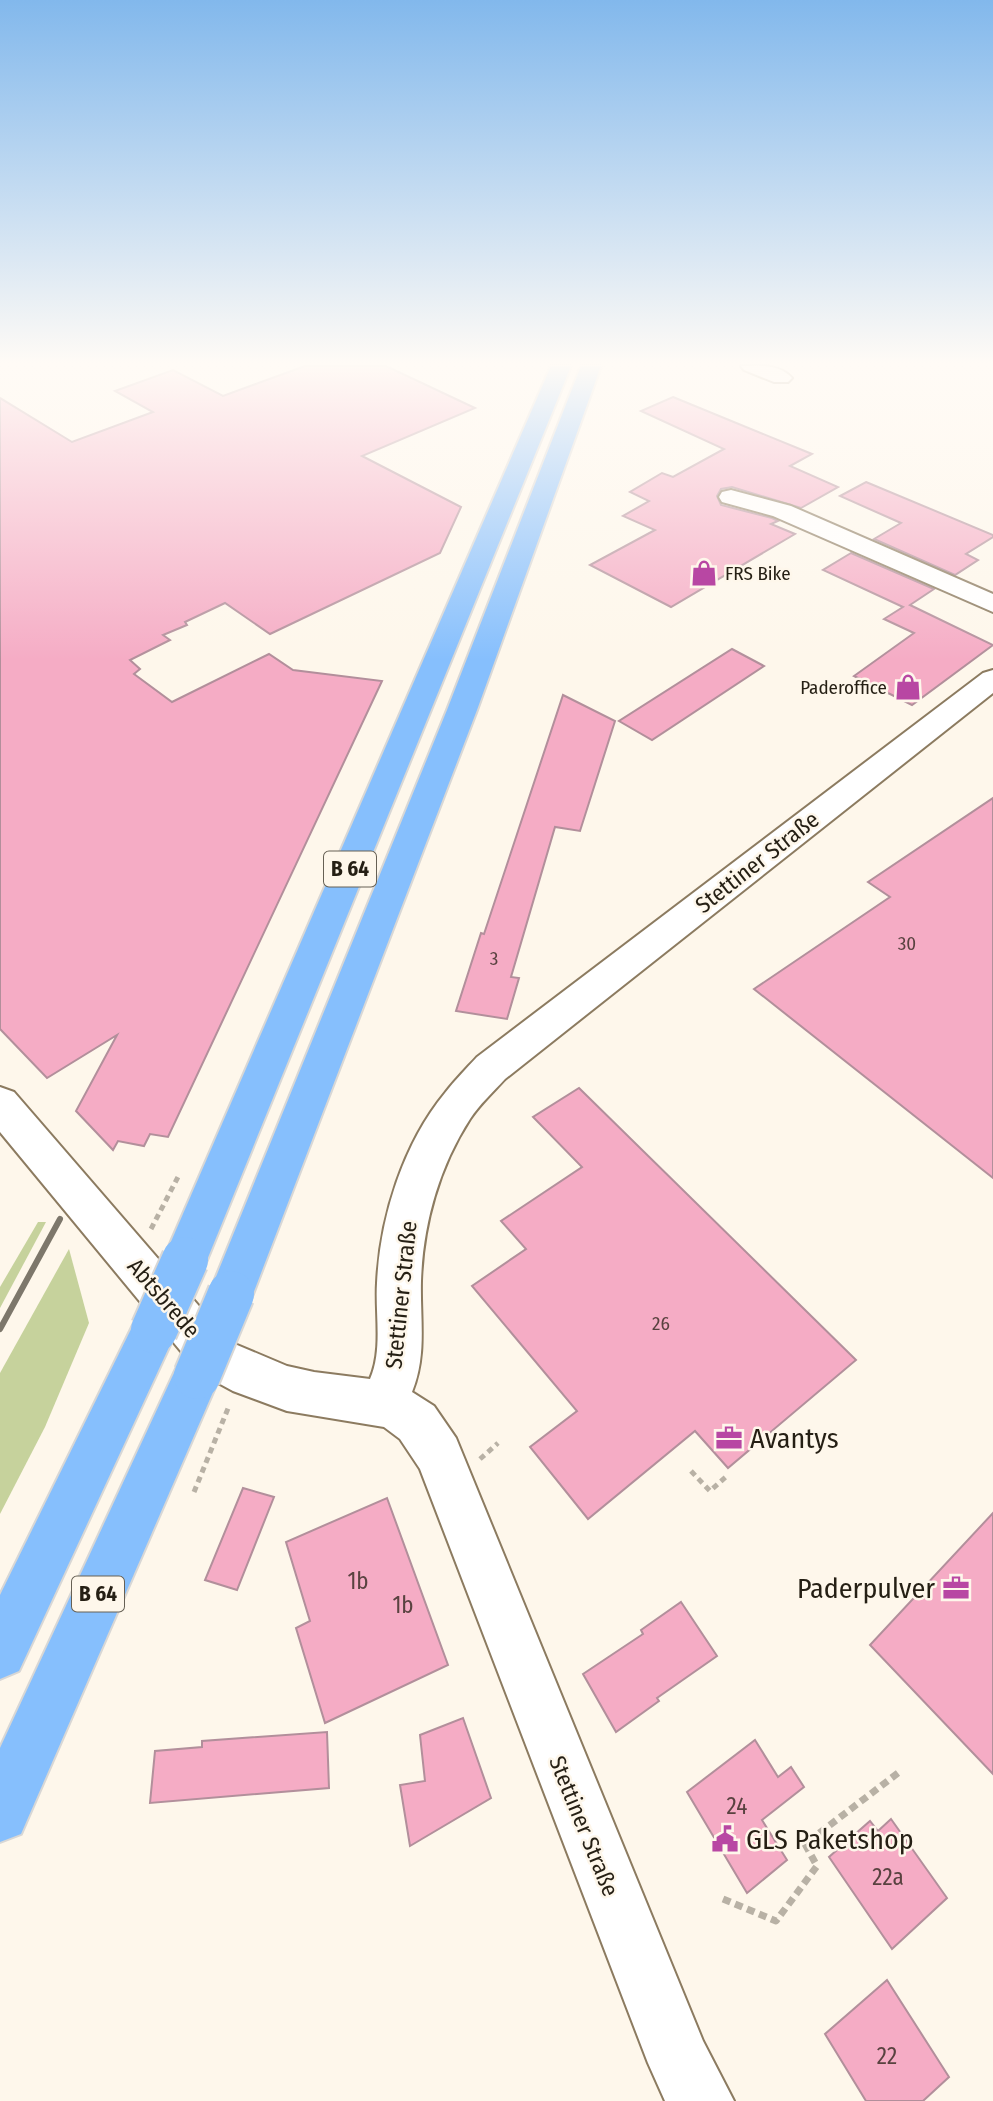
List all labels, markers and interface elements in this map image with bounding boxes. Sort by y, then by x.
shop icon: FRS Bike [689,558,719,588]
place label: FRS Bike [725,562,791,585]
shop icon: Paderoffice [893,672,923,702]
place label: Paderoffice [800,676,887,699]
street label: Stettiner Straße [690,805,824,919]
road number: B 64 [324,852,376,886]
house number: 30 [898,932,916,955]
house number: 3 [490,947,498,970]
street label: Stettiner Straße [379,1219,423,1371]
street label: Abtsbrede [122,1252,206,1344]
house number: 26 [652,1312,670,1335]
place label: Avantys [750,1422,839,1455]
office icon: Avantys [714,1423,744,1453]
house number: 1b [347,1567,369,1595]
place label: Paderpulver [797,1572,935,1605]
office icon: Paderpulver [941,1573,971,1603]
road number: B 64 [72,1576,124,1612]
house number: 1b [392,1591,414,1619]
street label: Stettiner Straße [543,1752,625,1900]
house number: 24 [727,1792,747,1820]
place label: GLS Paketshop [746,1823,914,1856]
public building icon: GLS Paketshop [710,1824,740,1854]
house number: 22a [872,1863,904,1891]
house number: 22 [877,2042,897,2070]

